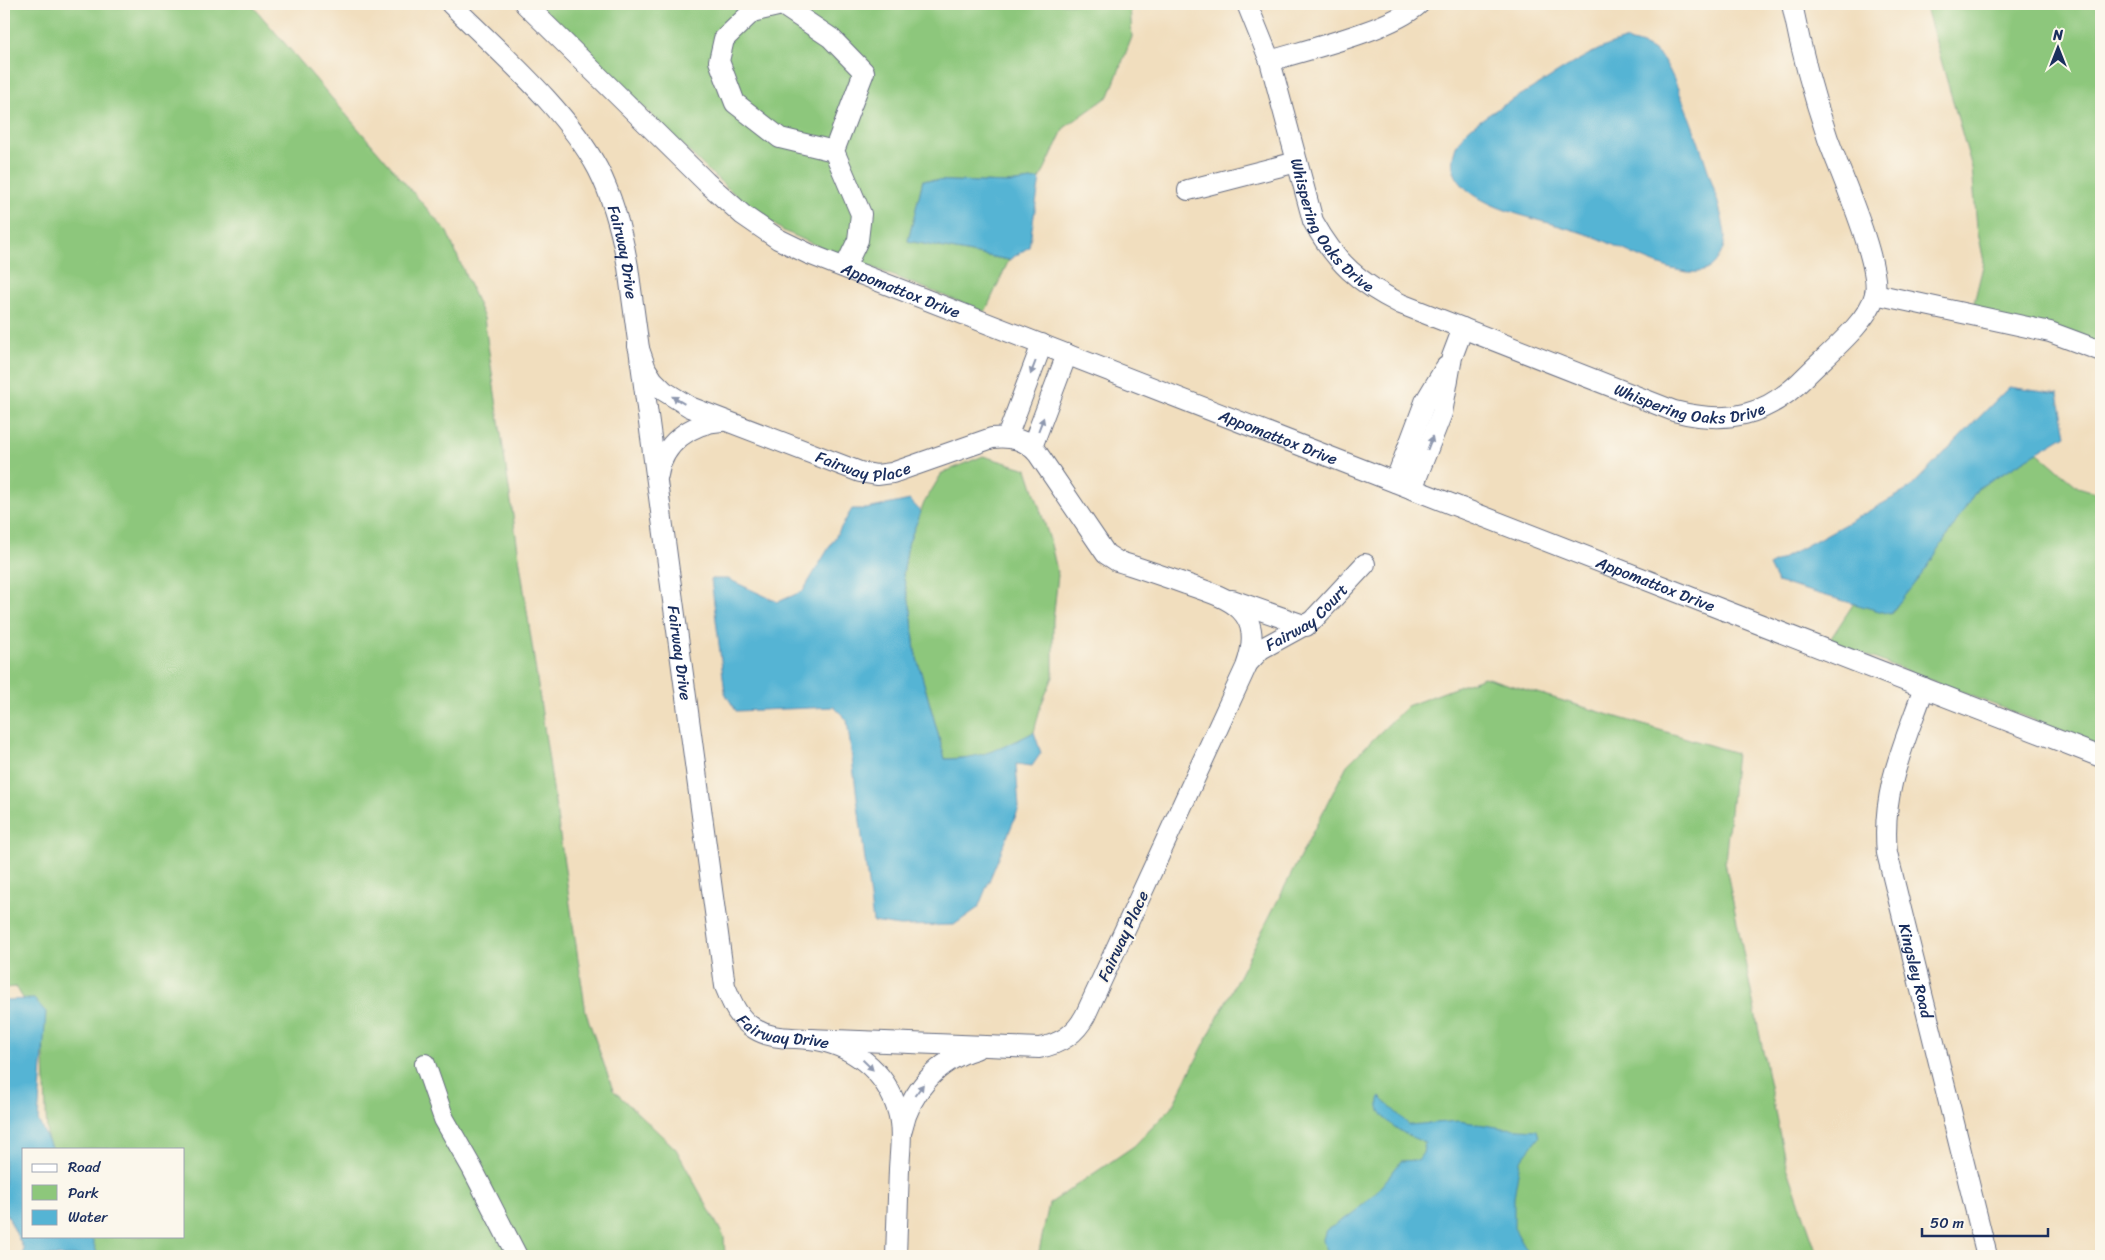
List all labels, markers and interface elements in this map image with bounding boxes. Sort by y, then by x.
north arrow [2032,22,2082,72]
text: N [2052,23,2063,48]
street label: Whispering Oaks Drive [1282,155,1381,300]
street label: Fairway Drive [599,201,647,301]
street label: Appomattox Drive [836,253,965,326]
one-way arrow [1028,361,1036,375]
street label: Whispering Oaks Drive [1610,374,1770,432]
one-way arrow [671,395,684,404]
street label: Appomattox Drive [1214,400,1342,473]
one-way arrow [1037,416,1045,431]
one-way arrow [1427,436,1434,451]
street label: Fairway Place [812,442,915,490]
street label: Appomattox Drive [1591,547,1720,620]
street label: Fairway Court [1259,576,1355,659]
street label: Fairway Drive [659,604,701,702]
street label: Fairway Place [1089,886,1157,986]
street label: Kingsley Road [1890,920,1942,1023]
street label: Fairway Drive [730,1007,833,1057]
one-way arrow [862,1059,874,1071]
one-way arrow [914,1083,924,1097]
legend [22,1148,185,1238]
text: Road [68,1154,101,1180]
text: Park [68,1180,99,1206]
text: Water [68,1204,108,1230]
scale bar [1922,1205,2049,1237]
text: 50 m [1930,1210,1965,1236]

